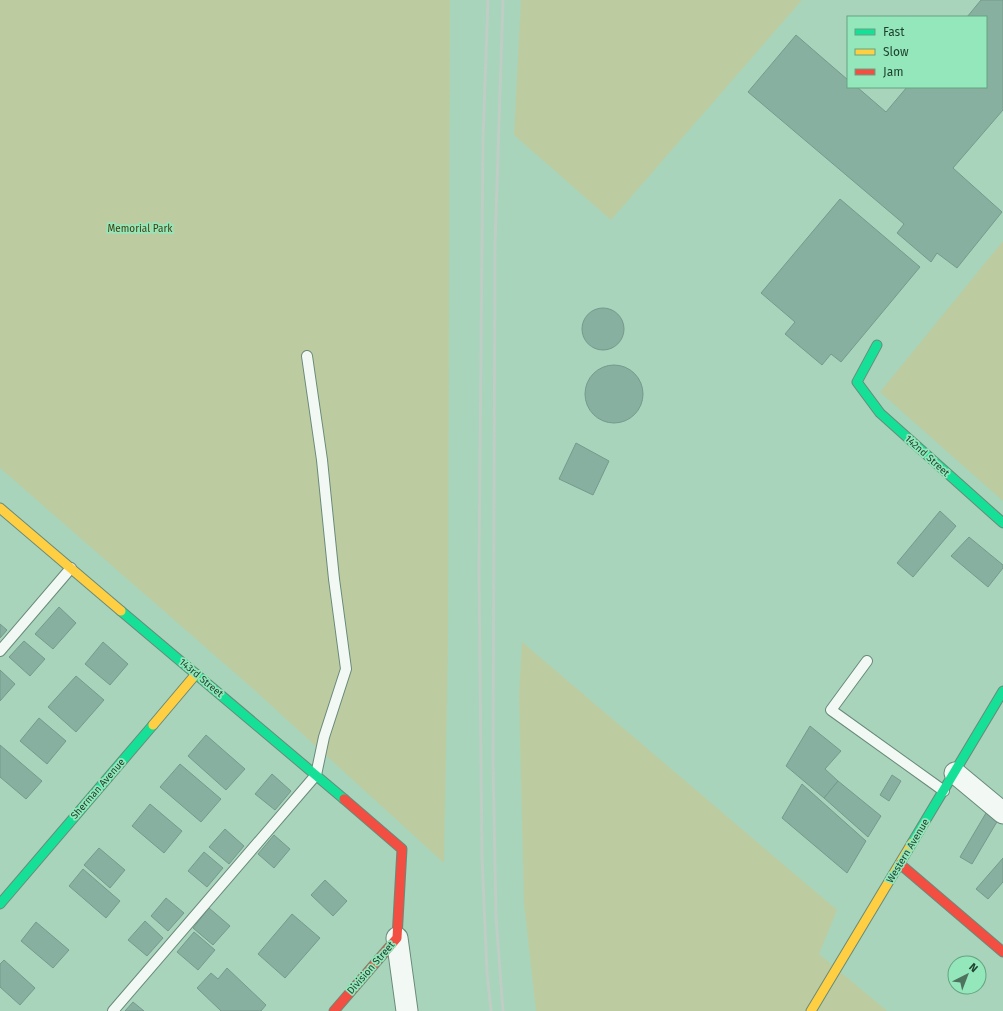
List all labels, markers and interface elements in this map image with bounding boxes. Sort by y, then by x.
legend [847,16,987,88]
text: Fast [883,25,905,39]
text: Slow [883,45,909,59]
text: Jam [883,65,903,79]
park label: Memorial Park [108,223,173,235]
street label: 142nd Street [902,433,952,479]
street label: 143rd Street [177,656,226,700]
street label: Sherman Avenue [68,756,128,822]
street label: Western Avenue [884,817,932,885]
street label: Division Street [345,939,397,997]
north arrow [947,955,987,995]
text: N [966,961,980,975]

